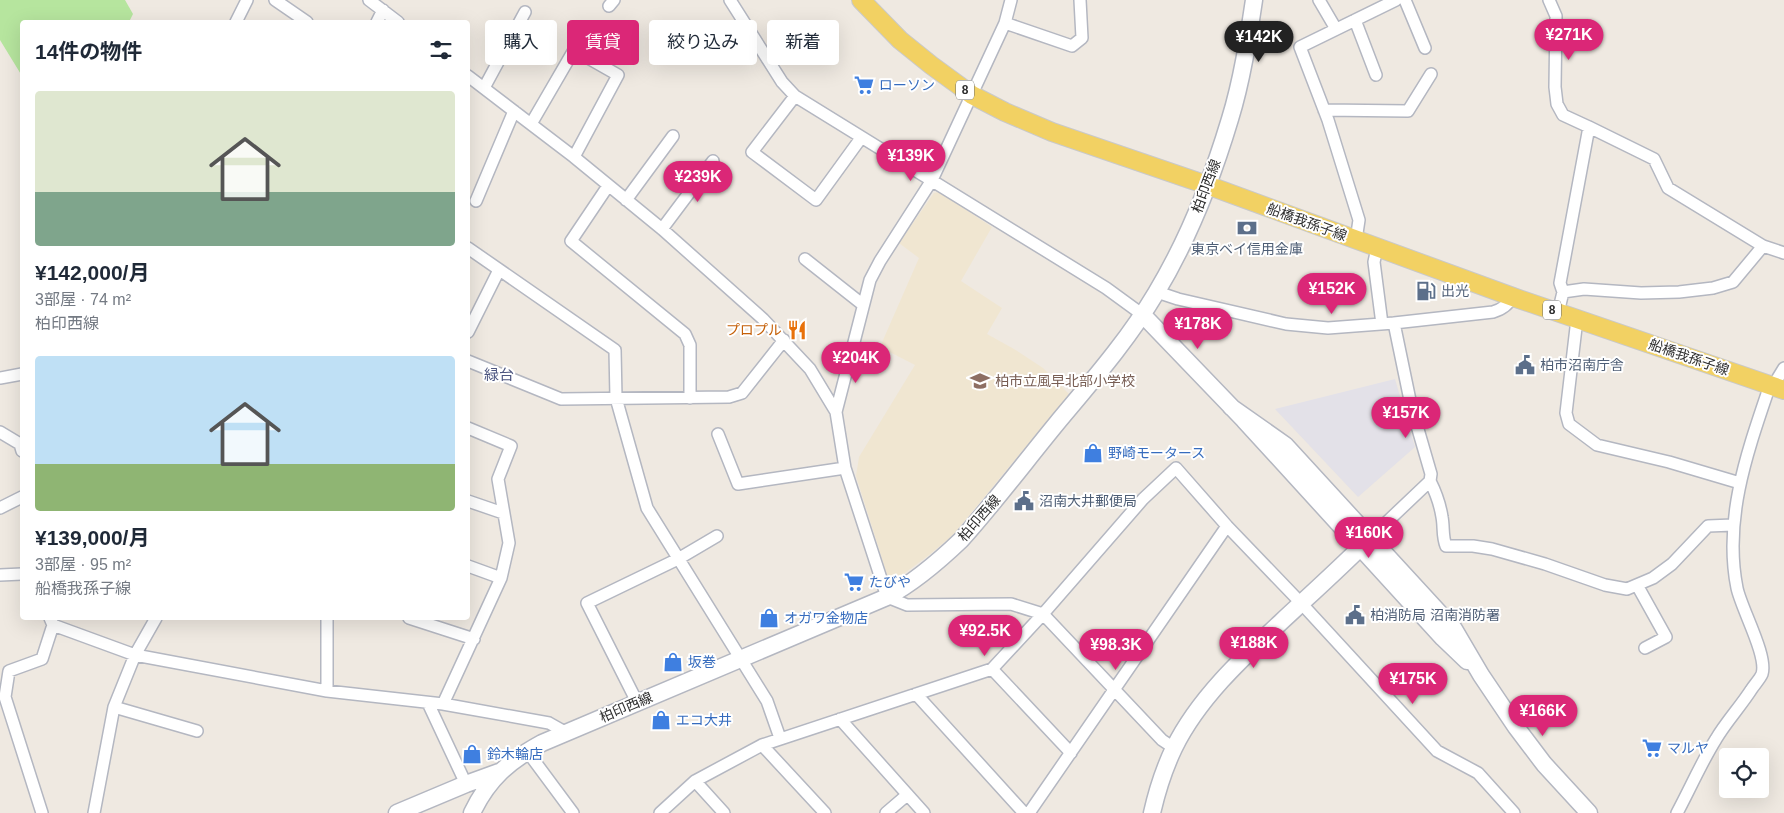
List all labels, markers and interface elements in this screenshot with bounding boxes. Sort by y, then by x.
pin: ¥271K [1534,18,1604,61]
chip: 購入 [485,20,557,65]
chip: 賃貸 [567,20,639,65]
chip: 絞り込み [649,20,757,65]
chip: 新着 [767,20,839,65]
pin: ¥142K [1224,20,1294,63]
text: ¥271K [1545,26,1593,43]
text: ¥142K [1235,28,1283,45]
icon: filters [427,36,455,64]
text: 14件の物件 [35,40,142,63]
supermarket icon: ローソン [853,74,875,96]
place label: ローソン [879,77,935,93]
road number: 8 [956,80,974,100]
icon: home [200,124,290,214]
pin: ¥139K [876,140,946,182]
text: ¥139K [887,147,935,164]
street label: 柏印西線 [1188,157,1224,215]
pin: ¥239K [663,160,733,203]
text: ¥239K [674,168,722,185]
street label: 船橋我孫子線 [1265,200,1349,244]
bank icon: 東京ベイ信用金庫 [1236,217,1258,239]
place label: 東京ベイ信用金庫 [1191,241,1303,257]
text: ¥142,000/月 [35,261,149,284]
pin: ¥152K [1297,272,1367,315]
text: ¥152K [1308,280,1356,297]
fuel station icon: 出光 [1415,280,1437,302]
place label: 出光 [1441,283,1469,299]
text: 3部屋 · 74 m² [35,291,131,308]
road number: 8 [1543,300,1561,320]
pin: ¥178K [1163,308,1233,350]
text: 柏印西線 [35,315,99,332]
text: ¥178K [1174,315,1222,332]
restaurant icon: プロプル [786,319,808,341]
place label: プロプル [726,322,782,338]
street label: 船橋我孫子線 [1647,336,1731,378]
pin: ¥204K [821,342,891,384]
text: ¥204K [832,349,880,366]
public building icon: 柏市沼南庁舎 [1514,354,1536,376]
place label: 柏市沼南庁舎 [1540,357,1624,373]
district label: 緑台 [484,366,514,383]
school or university icon: 柏市立風早北部小学校 [969,370,991,392]
place label: 柏市立風早北部小学校 [995,373,1135,389]
icon: home [200,389,290,479]
pin: ¥157K [1371,396,1441,439]
text: ¥157K [1382,404,1430,421]
shop icon: 野崎モータース [1082,442,1104,464]
place label: 野崎モータース [1108,445,1205,461]
public building icon: 沼南大井郵便局 [1013,490,1035,512]
street label: 柏印西線 [955,492,1003,544]
place label: 沼南大井郵便局 [1039,493,1137,509]
pin: ¥160K [1334,516,1404,559]
text: ¥160K [1345,524,1393,541]
text: ¥139,000/月 [35,526,149,549]
text: 3部屋 · 95 m² [35,556,131,573]
supermarket icon: たびや [843,571,865,593]
place label: たびや [869,574,911,590]
text: 船橋我孫子線 [35,580,131,597]
public building icon: 柏消防局 沼南消防署 [1344,604,1366,626]
shop icon: オガワ金物店 [758,607,780,629]
place label: 柏消防局 沼南消防署 [1370,607,1500,623]
place label: オガワ金物店 [784,610,868,626]
pin: ¥92.5K [944,614,1026,657]
text: ¥92.5K [959,622,1011,639]
pin: ¥188K [1219,626,1289,669]
pin: ¥98.3K [1075,628,1157,671]
text: ¥188K [1230,634,1278,651]
text: ¥98.3K [1090,636,1142,653]
shop icon: 坂巻 [662,651,684,673]
place label: 坂巻 [688,654,716,670]
pin: ¥175K [1378,662,1448,705]
text: ¥175K [1389,670,1437,687]
street label: 柏印西線 [597,689,655,725]
pin: ¥166K [1508,694,1578,737]
text: ¥166K [1519,702,1567,719]
shop icon: エコ大井 [650,709,672,731]
place label: エコ大井 [676,712,732,728]
supermarket icon: マルヤ [1641,737,1663,759]
place label: マルヤ [1667,740,1709,756]
shop icon: 鈴木輪店 [461,743,483,765]
place label: 鈴木輪店 [487,746,543,762]
map controls [1719,748,1769,798]
button: locate [1719,748,1769,798]

